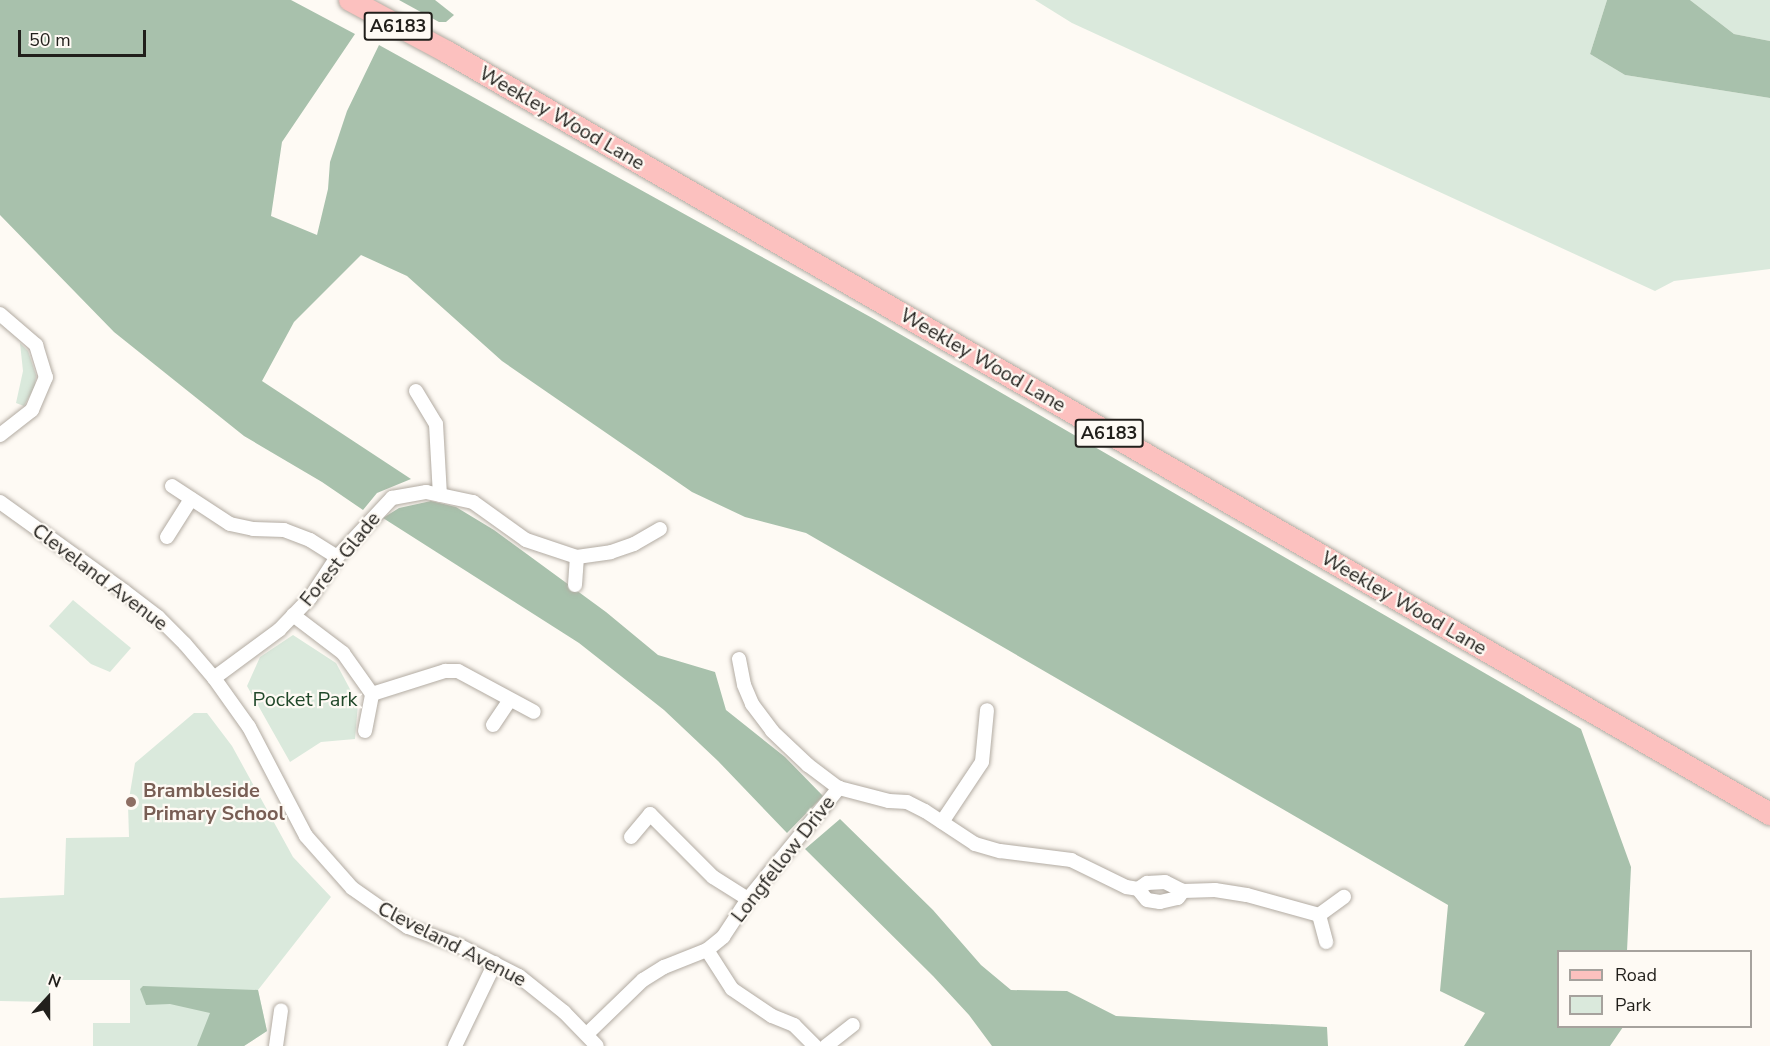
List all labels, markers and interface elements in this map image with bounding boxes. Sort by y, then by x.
road number: A6183 [364,11,432,41]
scale bar [21,18,148,56]
text: 50 m [29,28,71,52]
street label: Weekley Wood Lane [475,61,649,175]
street label: Weekley Wood Lane [896,303,1070,417]
road number: A6183 [1074,418,1144,448]
street label: Forest Glade [295,507,385,611]
street label: Cleveland Avenue [28,518,172,636]
street label: Weekley Wood Lane [1317,546,1491,660]
park label: Pocket Park [252,687,358,711]
place label: Brambleside Primary School [143,778,285,825]
street label: Longfellow Drive [726,791,840,927]
marker: Brambleside Primary School [124,795,138,809]
street label: Cleveland Avenue [374,896,530,992]
legend [1557,950,1752,1028]
text: Road [1615,963,1657,987]
north arrow [18,968,78,1028]
text: N [45,969,64,994]
text: Park [1615,993,1651,1017]

